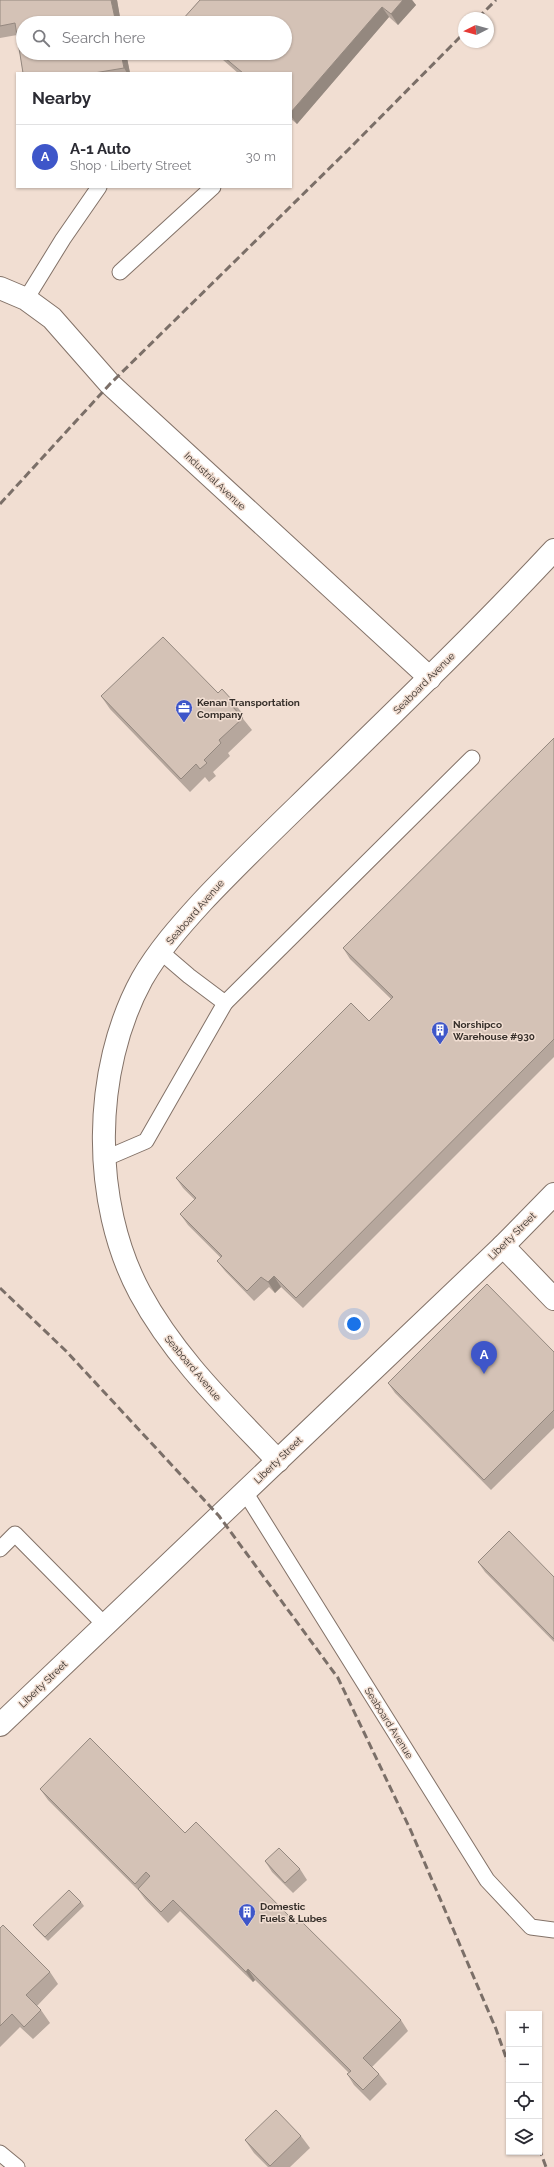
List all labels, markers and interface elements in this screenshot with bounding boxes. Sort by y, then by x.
north arrow [458,12,494,48]
search box [16,16,292,60]
icon: search [30,27,52,49]
text: Search here [62,29,145,47]
text: Nearby [32,88,91,108]
text: A-1 Auto [70,140,131,158]
text: A [41,149,49,164]
text: 30 m [246,149,276,164]
text: Shop · Liberty Street [70,158,191,173]
street label: Industrial Avenue [182,450,248,512]
street label: Seaboard Avenue [391,650,457,716]
place label: Kenan Transportation Company [197,697,300,720]
office icon: Kenan Transportation Company [174,698,194,723]
street label: Seaboard Avenue [164,877,226,947]
place label: Norshipco Warehouse #930 [453,1019,535,1042]
building icon: Norshipco Warehouse #930 [430,1020,450,1045]
street label: Liberty Street [486,1210,538,1262]
your location [344,1314,364,1334]
street label: Seaboard Avenue [162,1333,224,1403]
pin: A [471,1341,497,1374]
street label: Liberty Street [252,1434,305,1486]
street label: Liberty Street [17,1658,70,1710]
street label: Seaboard Avenue [363,1685,415,1761]
place label: Domestic Fuels & Lubes [260,1901,327,1924]
building icon: Domestic Fuels & Lubes [237,1902,257,1927]
map controls [506,2011,542,2155]
button: + [506,2011,542,2047]
button: − [506,2047,542,2083]
button: locate [506,2083,542,2119]
button: layers [506,2119,542,2155]

